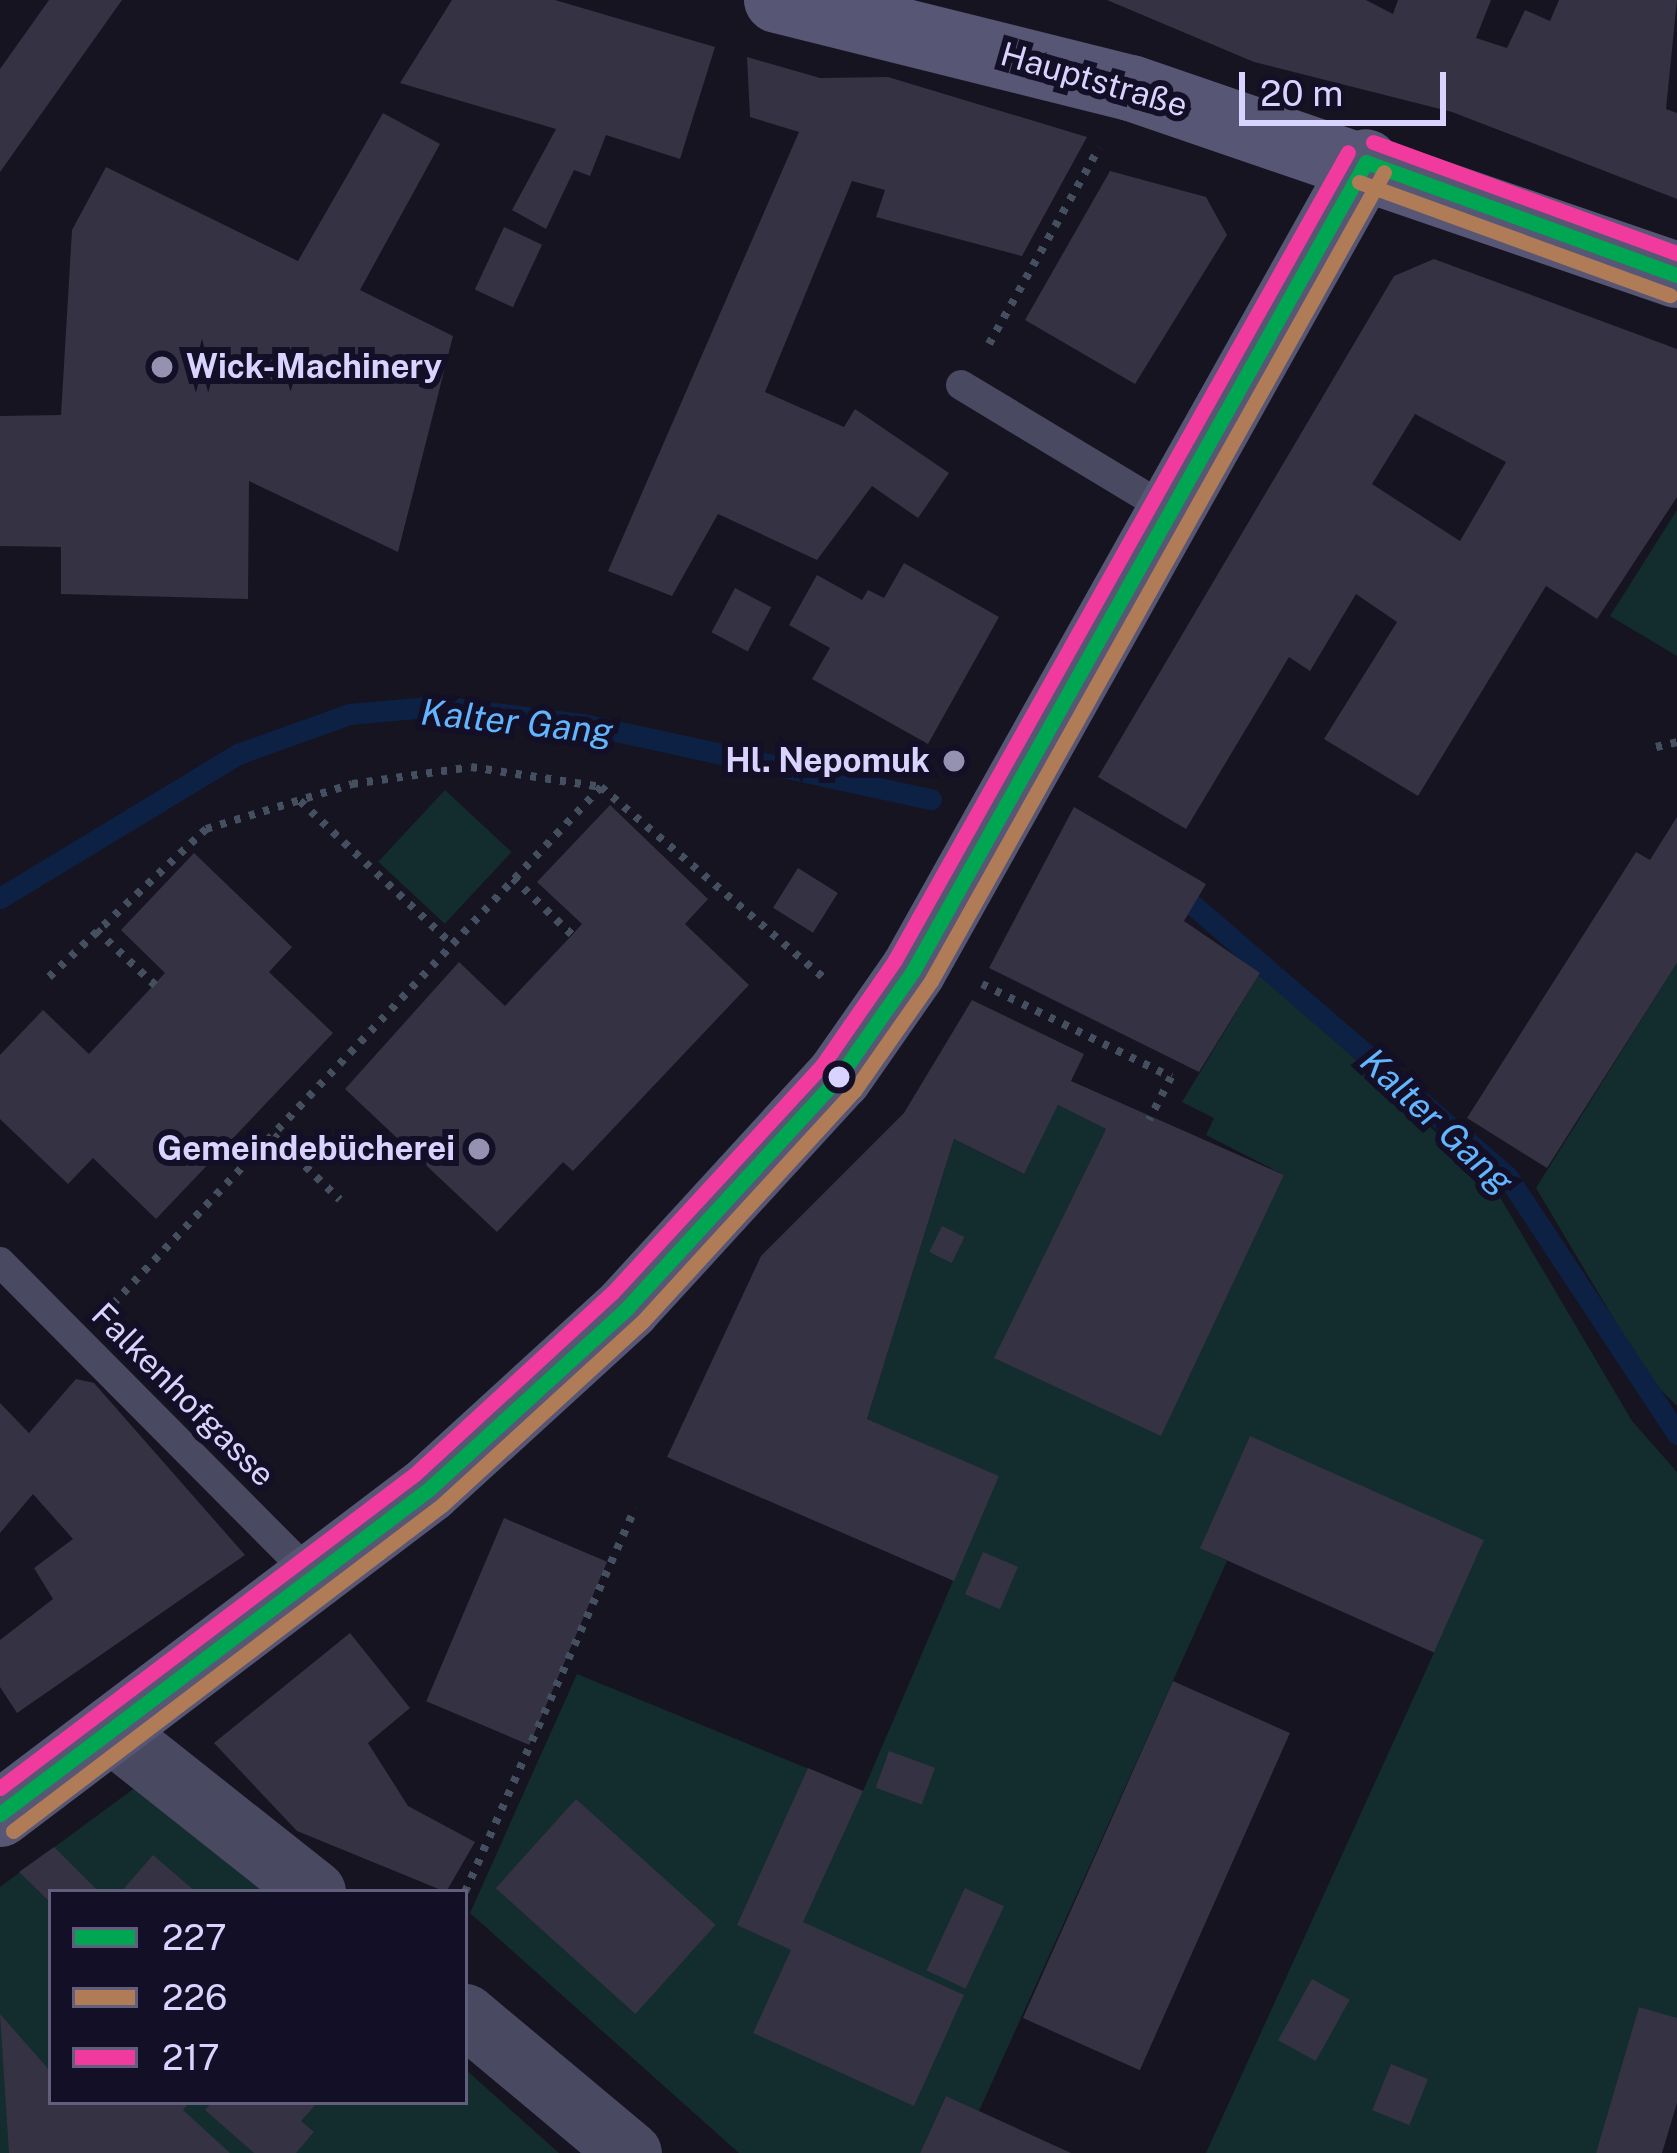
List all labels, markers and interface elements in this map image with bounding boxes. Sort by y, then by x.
street label: Hauptstraße [996,34,1192,126]
scale bar [1245,48,1452,122]
text: 20 m [1260,72,1343,114]
place label: Wick-Machinery [186,347,442,387]
marker: Wick-Machinery [149,354,175,380]
water label: Kalter Gang [419,690,615,754]
place label: Hl. Nepomuk [725,741,930,781]
marker: Hl. Nepomuk [941,748,967,774]
water label: Kalter Gang [1352,1039,1522,1203]
unlabelled marker [828,1066,850,1088]
place label: Gemeindebücherei [157,1129,455,1169]
marker: Gemeindebücherei [466,1136,492,1162]
street label: Falkenhofgasse [83,1295,283,1495]
legend [48,1889,468,2105]
text: 227 [162,1916,227,1958]
text: 226 [162,1976,227,2018]
text: 217 [162,2036,220,2078]

